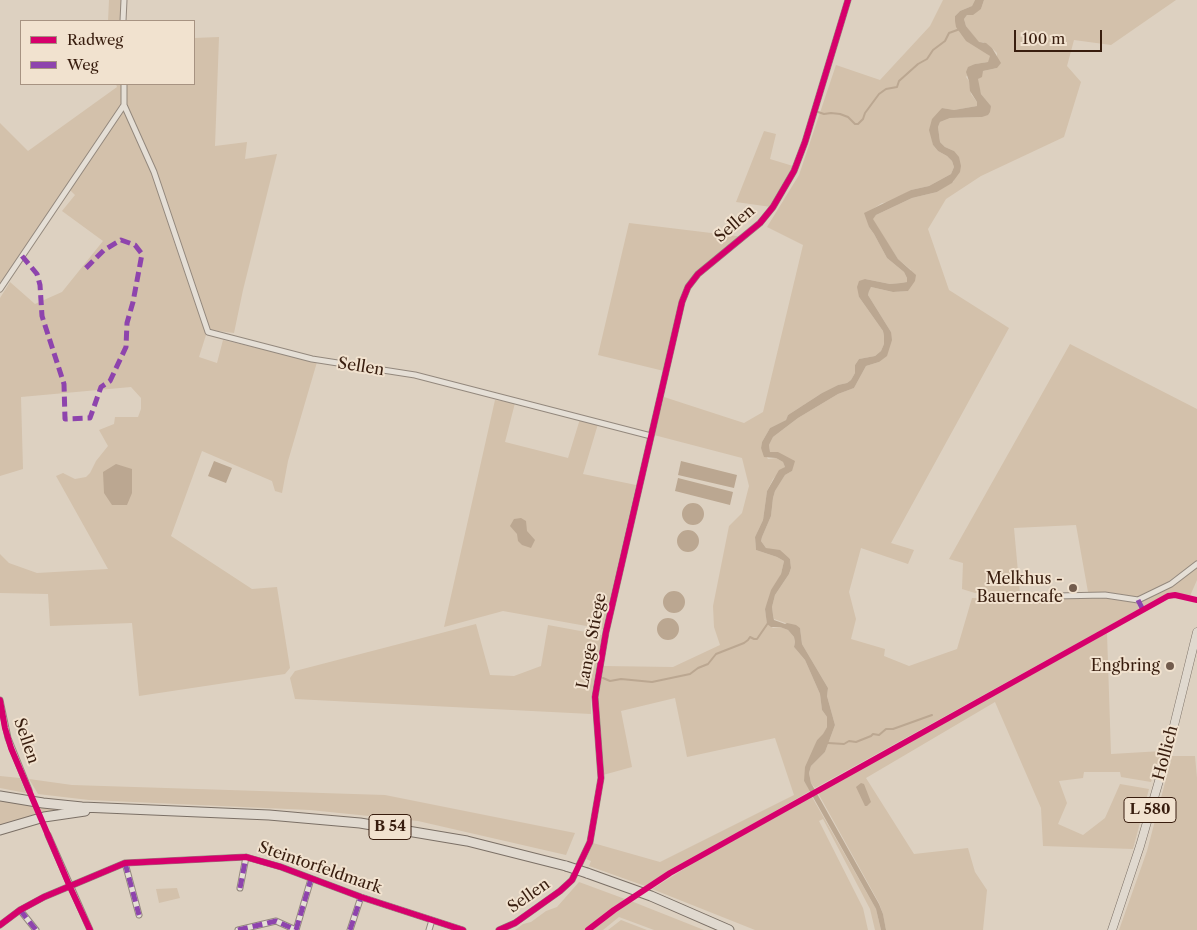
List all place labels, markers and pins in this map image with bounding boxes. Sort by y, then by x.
place label: Melkhus - Bauerncafe [976,569,1063,607]
marker: Melkhus - Bauerncafe [1067,582,1079,594]
place label: Engbring [1091,656,1160,676]
marker: Engbring [1164,660,1176,672]

